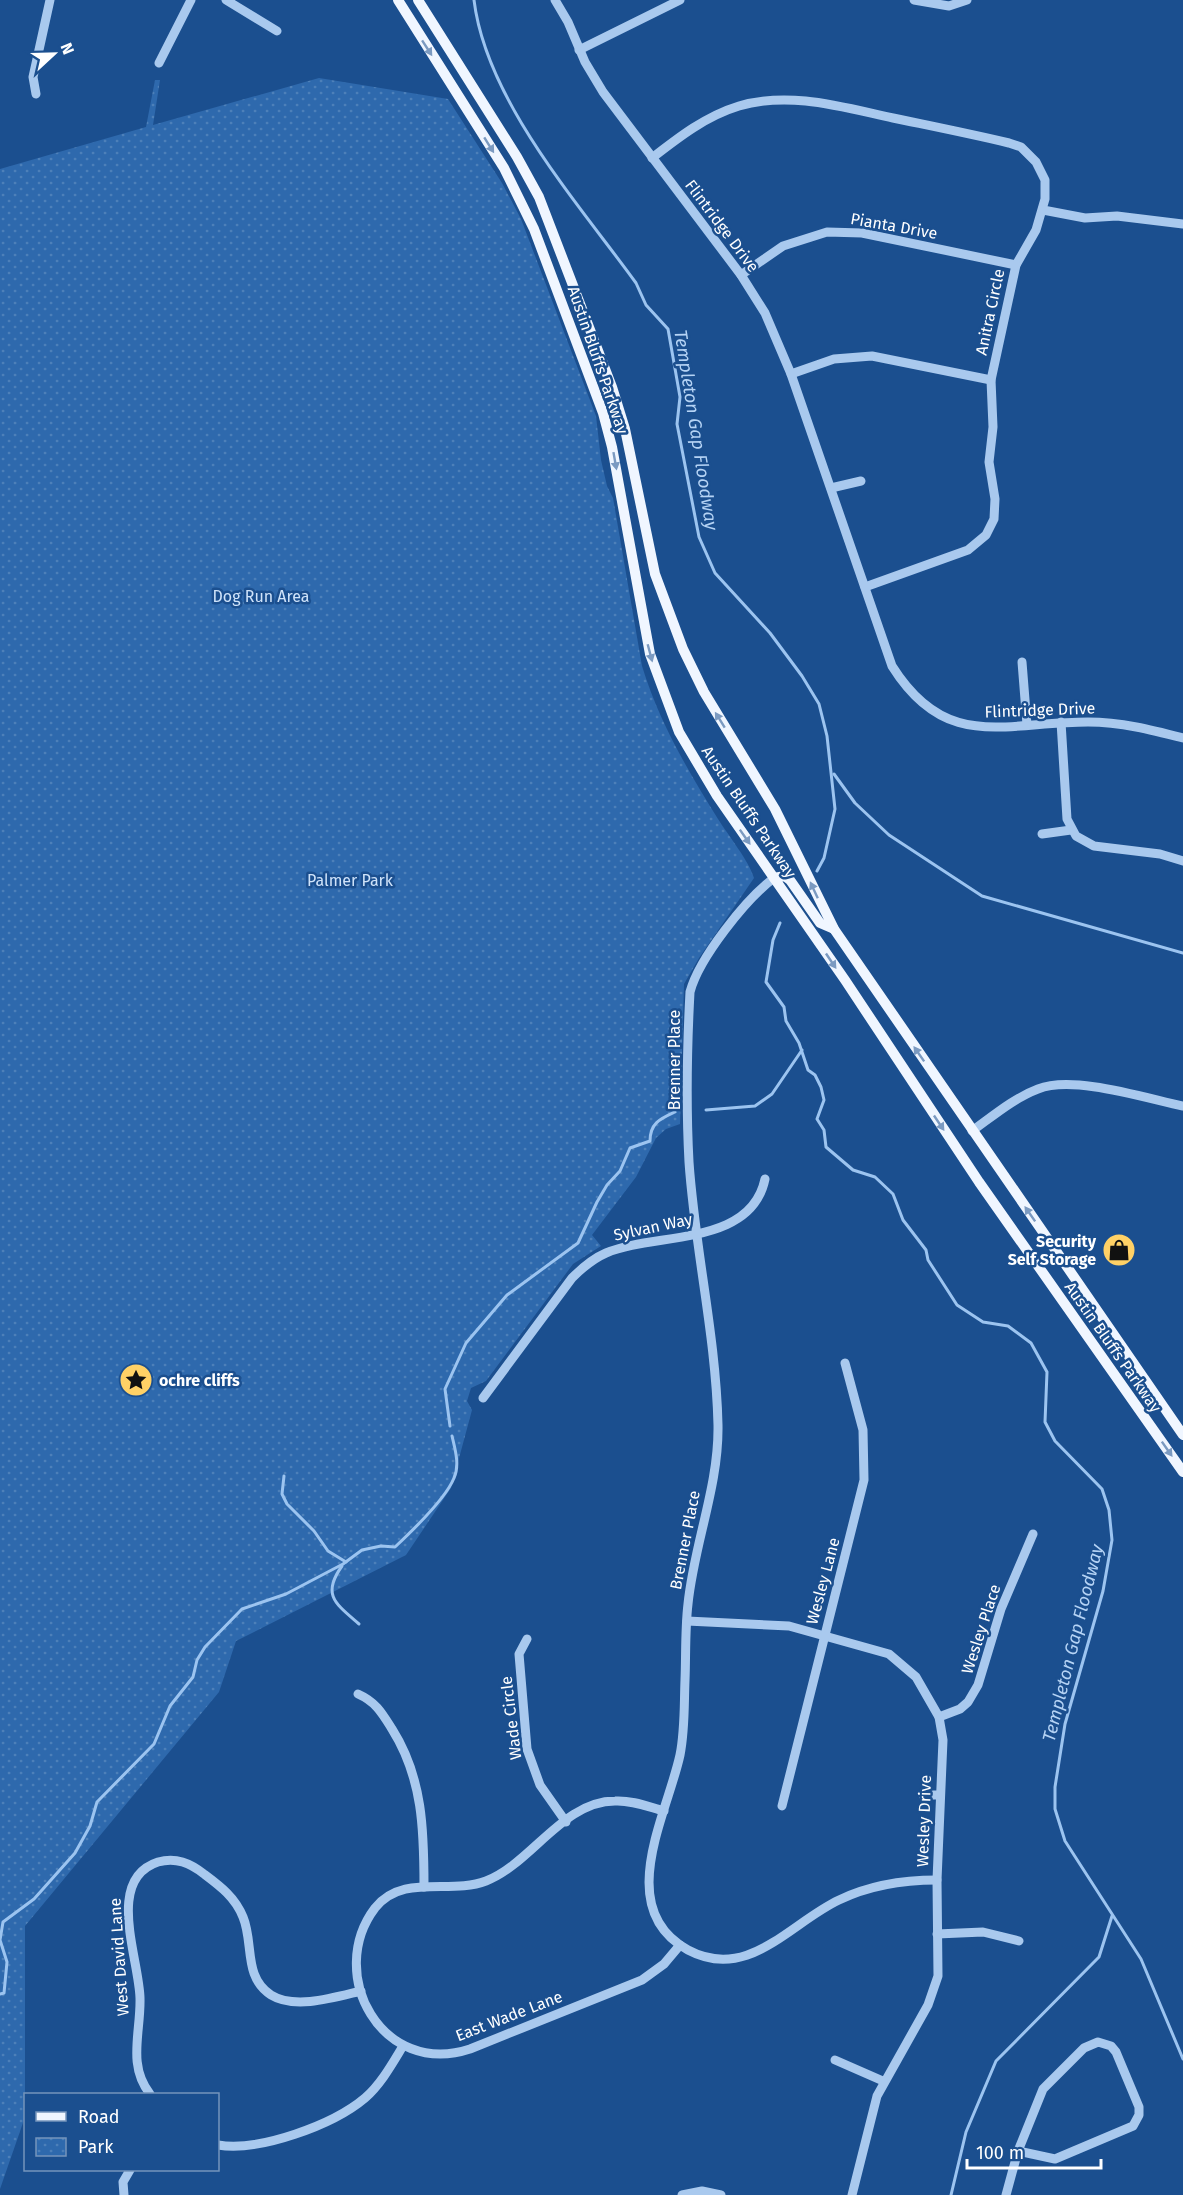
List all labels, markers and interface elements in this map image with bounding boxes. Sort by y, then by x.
north arrow [24,24,84,84]
text: N [57,40,78,57]
one-way arrow [422,40,433,56]
one-way arrow [484,137,495,153]
street label: Flintridge Drive [681,176,763,276]
street label: Pianta Drive [849,209,939,243]
street label: Anitra Circle [972,267,1008,357]
street label: Austin Bluffs Parkway [564,284,632,437]
water label: Templeton Gap Floodway [669,328,723,533]
one-way arrow [611,452,620,471]
park label: Dog Run Area [213,587,309,606]
one-way arrow [646,644,655,662]
street label: Flintridge Drive [984,699,1096,721]
one-way arrow [714,711,725,728]
street label: Austin Bluffs Parkway [698,742,800,882]
one-way arrow [739,829,750,845]
park label: Palmer Park [307,871,394,890]
one-way arrow [809,882,818,899]
one-way arrow [825,952,837,968]
street label: Brenner Place [665,1010,684,1110]
one-way arrow [913,1046,925,1062]
one-way arrow [933,1115,944,1131]
one-way arrow [1024,1207,1036,1223]
street label: Sylvan Way [612,1209,694,1245]
place label: Security Self Storage [1008,1232,1097,1269]
shop icon: Security Self Storage [1101,1232,1137,1268]
street label: Austin Bluffs Parkway [1061,1278,1165,1416]
place icon: ochre cliffs [118,1362,154,1398]
place label: ochre cliffs [159,1371,240,1390]
one-way arrow [1161,1440,1173,1456]
street label: Brenner Place [666,1489,704,1591]
street label: Wesley Lane [802,1535,844,1627]
water label: Templeton Gap Floodway [1038,1541,1108,1744]
street label: Wesley Place [958,1582,1004,1676]
street label: Wade Circle [496,1675,526,1761]
street label: Wesley Drive [913,1775,935,1867]
street label: West David Lane [105,1897,133,2017]
street label: East Wade Lane [453,1987,565,2045]
legend [24,2093,219,2171]
text: Road [78,2106,120,2128]
scale bar [967,2132,1100,2170]
text: Park [78,2136,114,2158]
text: 100 m [976,2142,1024,2164]

